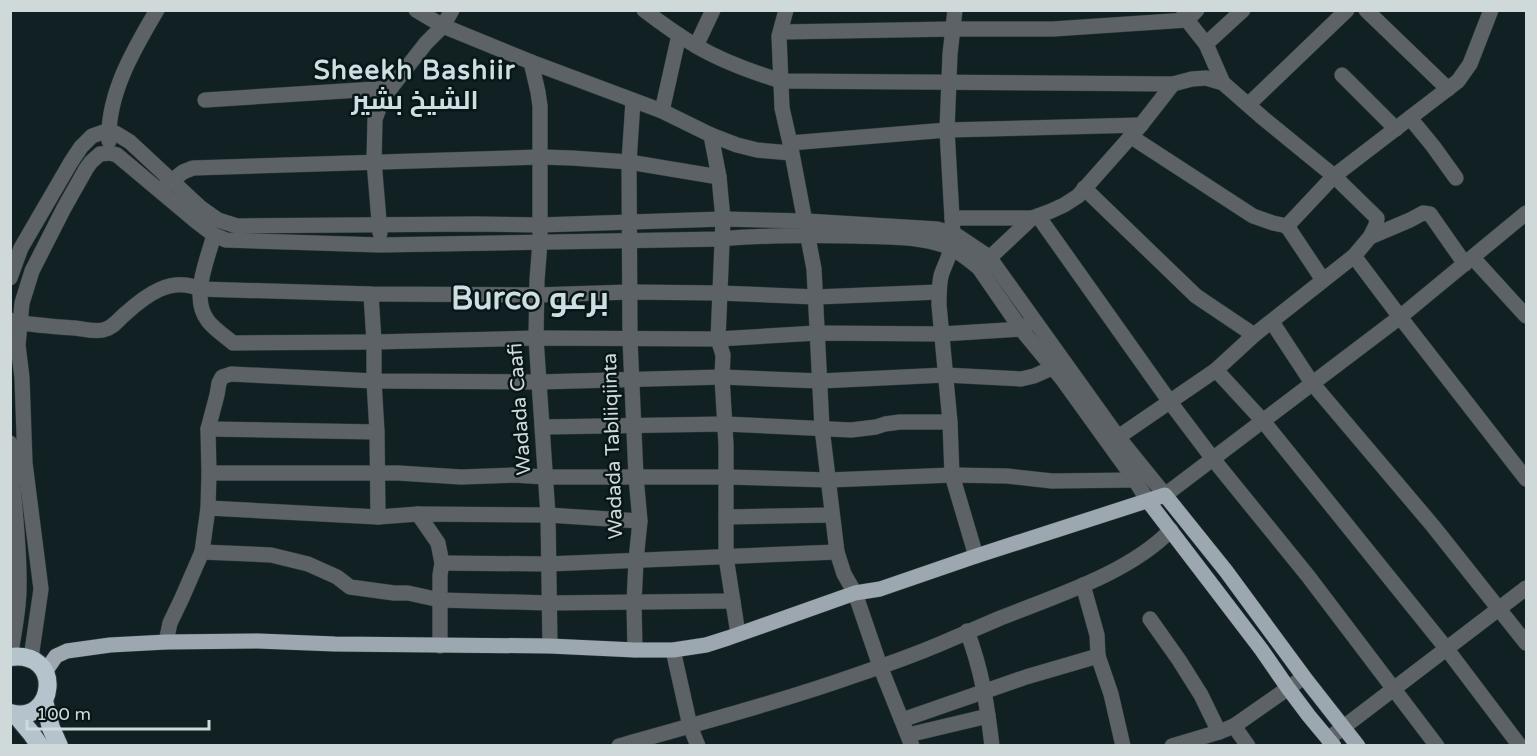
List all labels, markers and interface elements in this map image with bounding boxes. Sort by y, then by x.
district label: Sheekh Bashiir الشيخ بشير [314,55,516,117]
district label: Burco برعو [451,280,609,318]
street label: Wadada Caafi [503,342,537,476]
street label: Wadada Tabliiqiinta [598,352,628,540]
scale bar [27,693,208,731]
text: 100 m [36,703,91,725]

